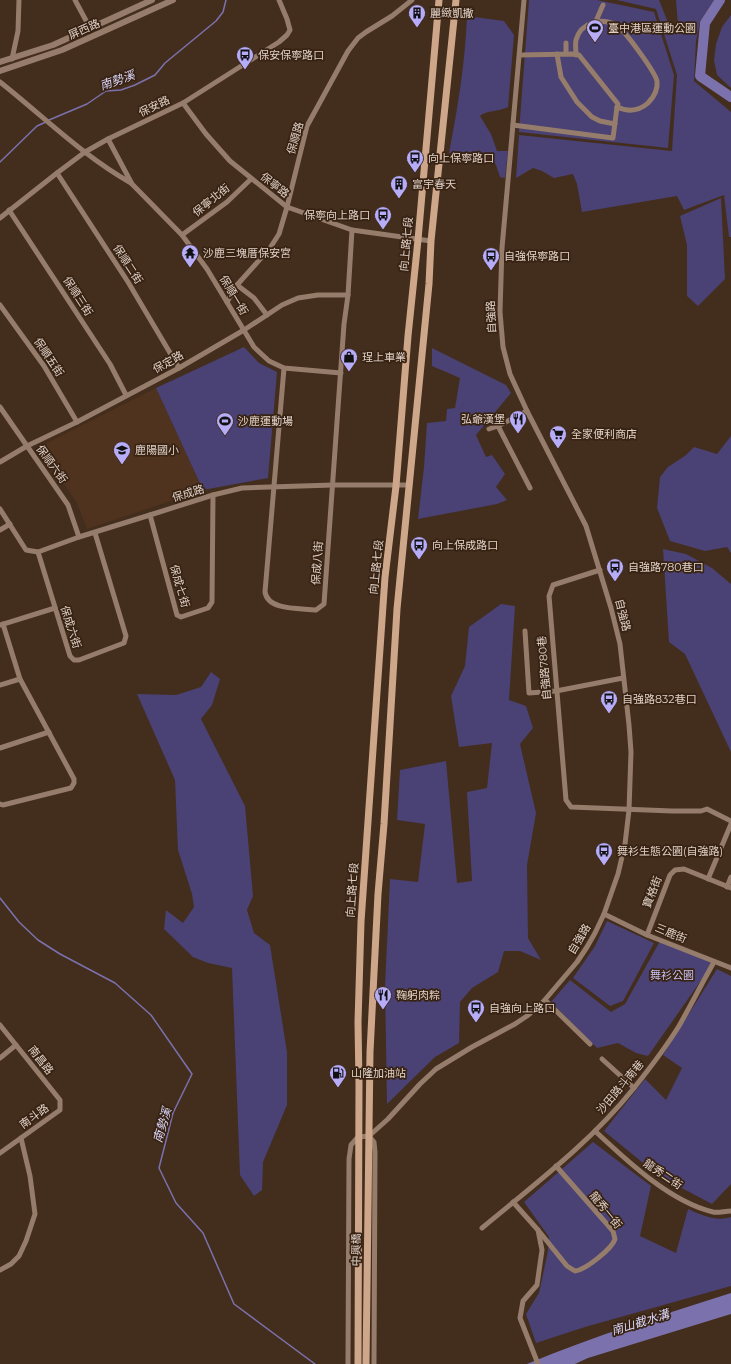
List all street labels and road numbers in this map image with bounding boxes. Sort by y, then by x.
street label: 屏西路 [66,16,102,42]
street label: 保安路 [136,92,172,120]
street label: 保順路 [284,120,306,156]
street label: 保寧路 [258,169,292,201]
street label: 保寧北街 [189,181,233,219]
street label: 向上路七段 [397,216,415,272]
street label: 保順二街 [110,242,146,286]
street label: 保順一街 [217,273,251,317]
street label: 保順三街 [60,274,96,318]
street label: 自強路 [483,300,499,334]
street label: 保順五街 [31,335,67,379]
street label: 保定路 [150,348,186,376]
street label: 保順六街 [33,442,71,486]
street label: 保成路 [170,481,206,505]
street label: 向上路七段 [366,539,386,595]
street label: 保成八街 [308,541,326,585]
street label: 保成七街 [167,563,193,609]
street label: 自強路 [612,597,634,633]
street label: 保成六街 [58,604,84,650]
street label: 自強路780巷 [534,635,554,701]
street label: 向上路七段 [343,862,361,918]
street label: 寶格街 [640,874,664,910]
street label: 三鹿街 [653,920,689,946]
street label: 自強路 [565,921,593,957]
street label: 南昌路 [25,1043,57,1077]
street label: 沙田路斗南巷 [593,1057,647,1117]
street label: 南斗路 [17,1101,51,1131]
street label: 龍秀二街 [641,1156,685,1192]
street label: 龍秀一街 [587,1188,625,1232]
street label: 中興橋 [349,1233,363,1267]

